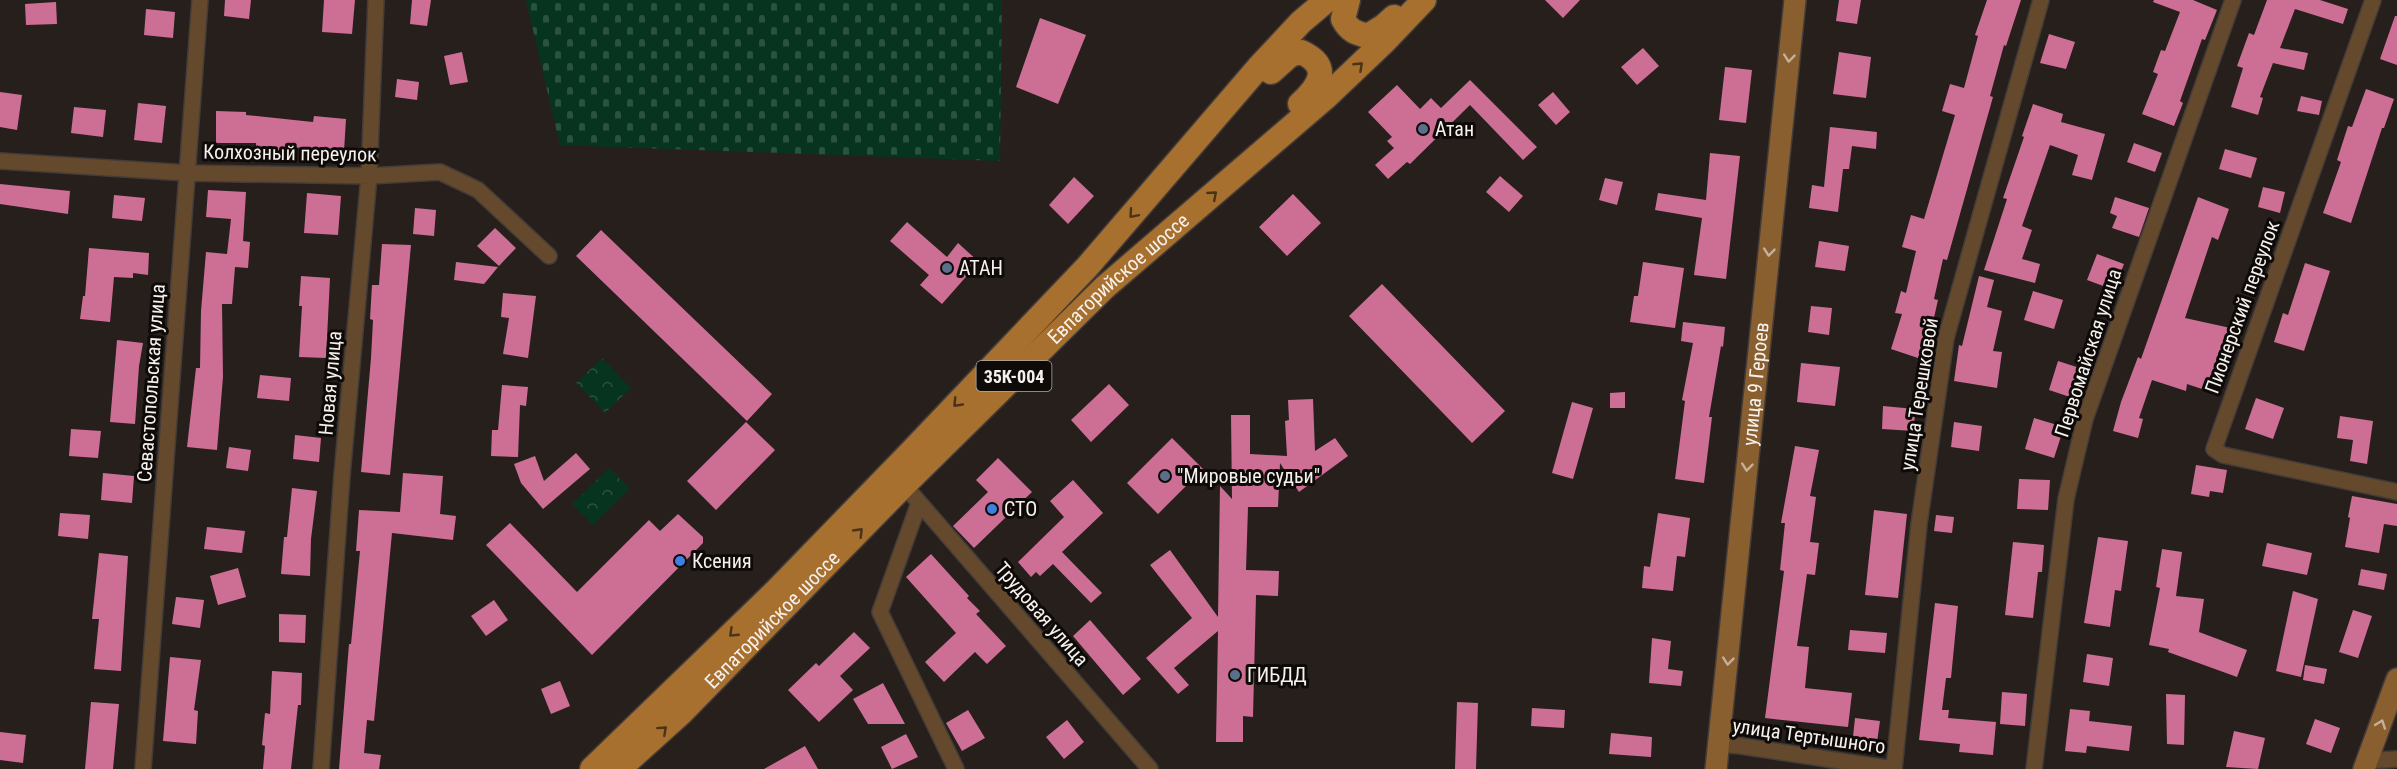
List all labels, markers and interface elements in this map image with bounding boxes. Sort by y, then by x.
one-way arrow [1783,54,1796,63]
one-way arrow [1353,62,1363,73]
place label: Атан [1435,117,1474,141]
marker: Атан [1416,122,1430,136]
street label: Колхозный переулок [203,139,377,167]
one-way arrow [1206,191,1217,202]
one-way arrow [1129,207,1140,218]
street label: Евпаторийское шоссе [1042,208,1194,349]
street label: Пионерский переулок [2200,217,2285,397]
one-way arrow [1763,248,1776,257]
place label: АТАН [959,256,1003,280]
marker: АТАН [940,261,954,275]
street label: Первомайская улица [2049,266,2127,440]
street label: Севастопольская улица [132,283,170,483]
street label: улица Терешковой [1895,316,1943,472]
street label: улица 9 Героев [1737,321,1774,447]
street label: Новая улица [313,330,347,436]
road number: 35К-004 [976,361,1052,391]
one-way arrow [954,396,965,407]
one-way arrow [1741,463,1754,472]
place label: "Мировые судьи" [1177,464,1320,488]
marker: "Мировые судьи" [1158,469,1172,483]
place label: СТО [1004,497,1037,521]
marker: СТО [985,502,999,516]
one-way arrow [851,528,862,539]
street label: Евпаторийское шоссе [700,546,845,693]
place label: Ксения [692,549,752,573]
marker: Ксения [673,554,687,568]
street label: Трудовая улица [990,557,1094,671]
one-way arrow [729,626,739,637]
one-way arrow [1722,657,1734,666]
place label: ГИБДД [1247,663,1307,687]
marker: ГИБДД [1228,668,1242,682]
street label: улица Тертышного [1731,713,1887,759]
one-way arrow [2373,719,2386,730]
one-way arrow [656,726,666,737]

